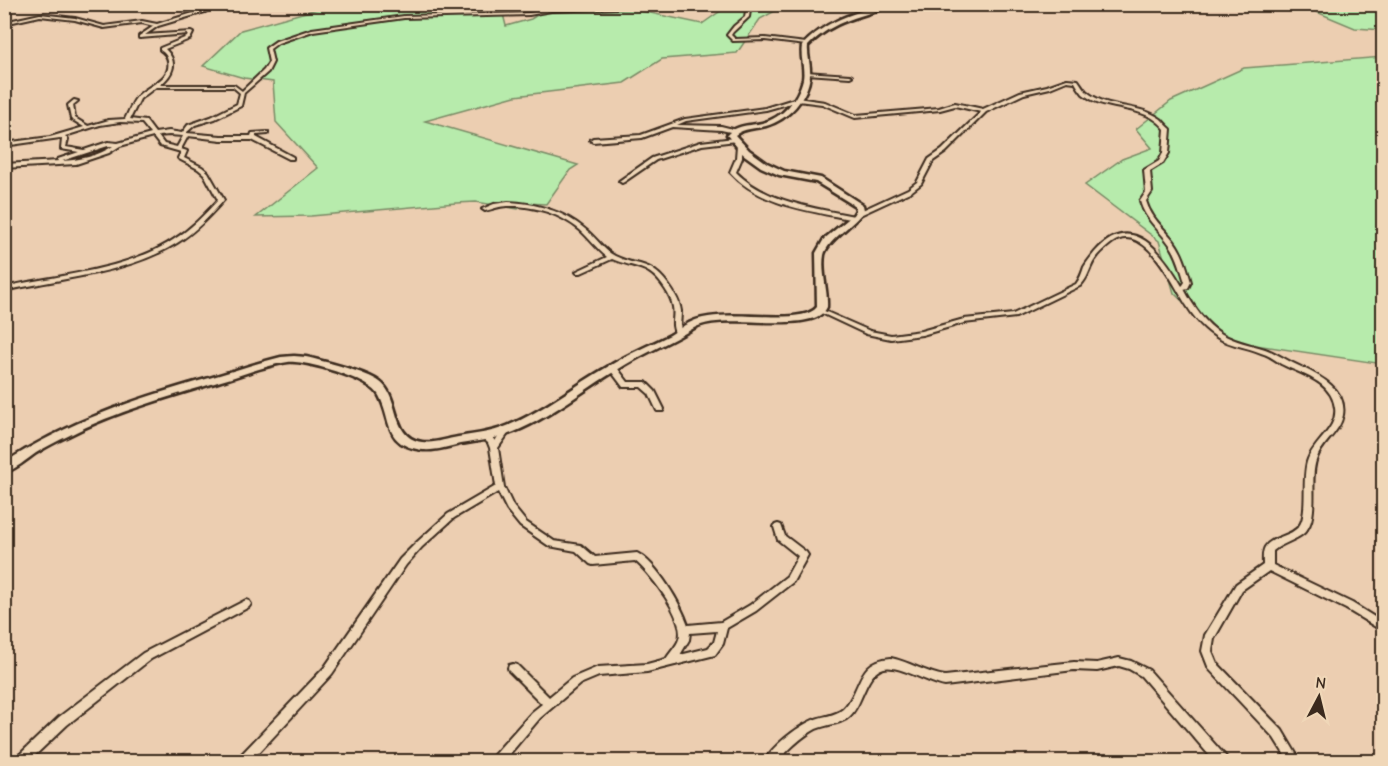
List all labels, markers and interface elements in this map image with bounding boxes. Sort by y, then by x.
north arrow [1289,667,1349,727]
text: N [1314,674,1327,693]

